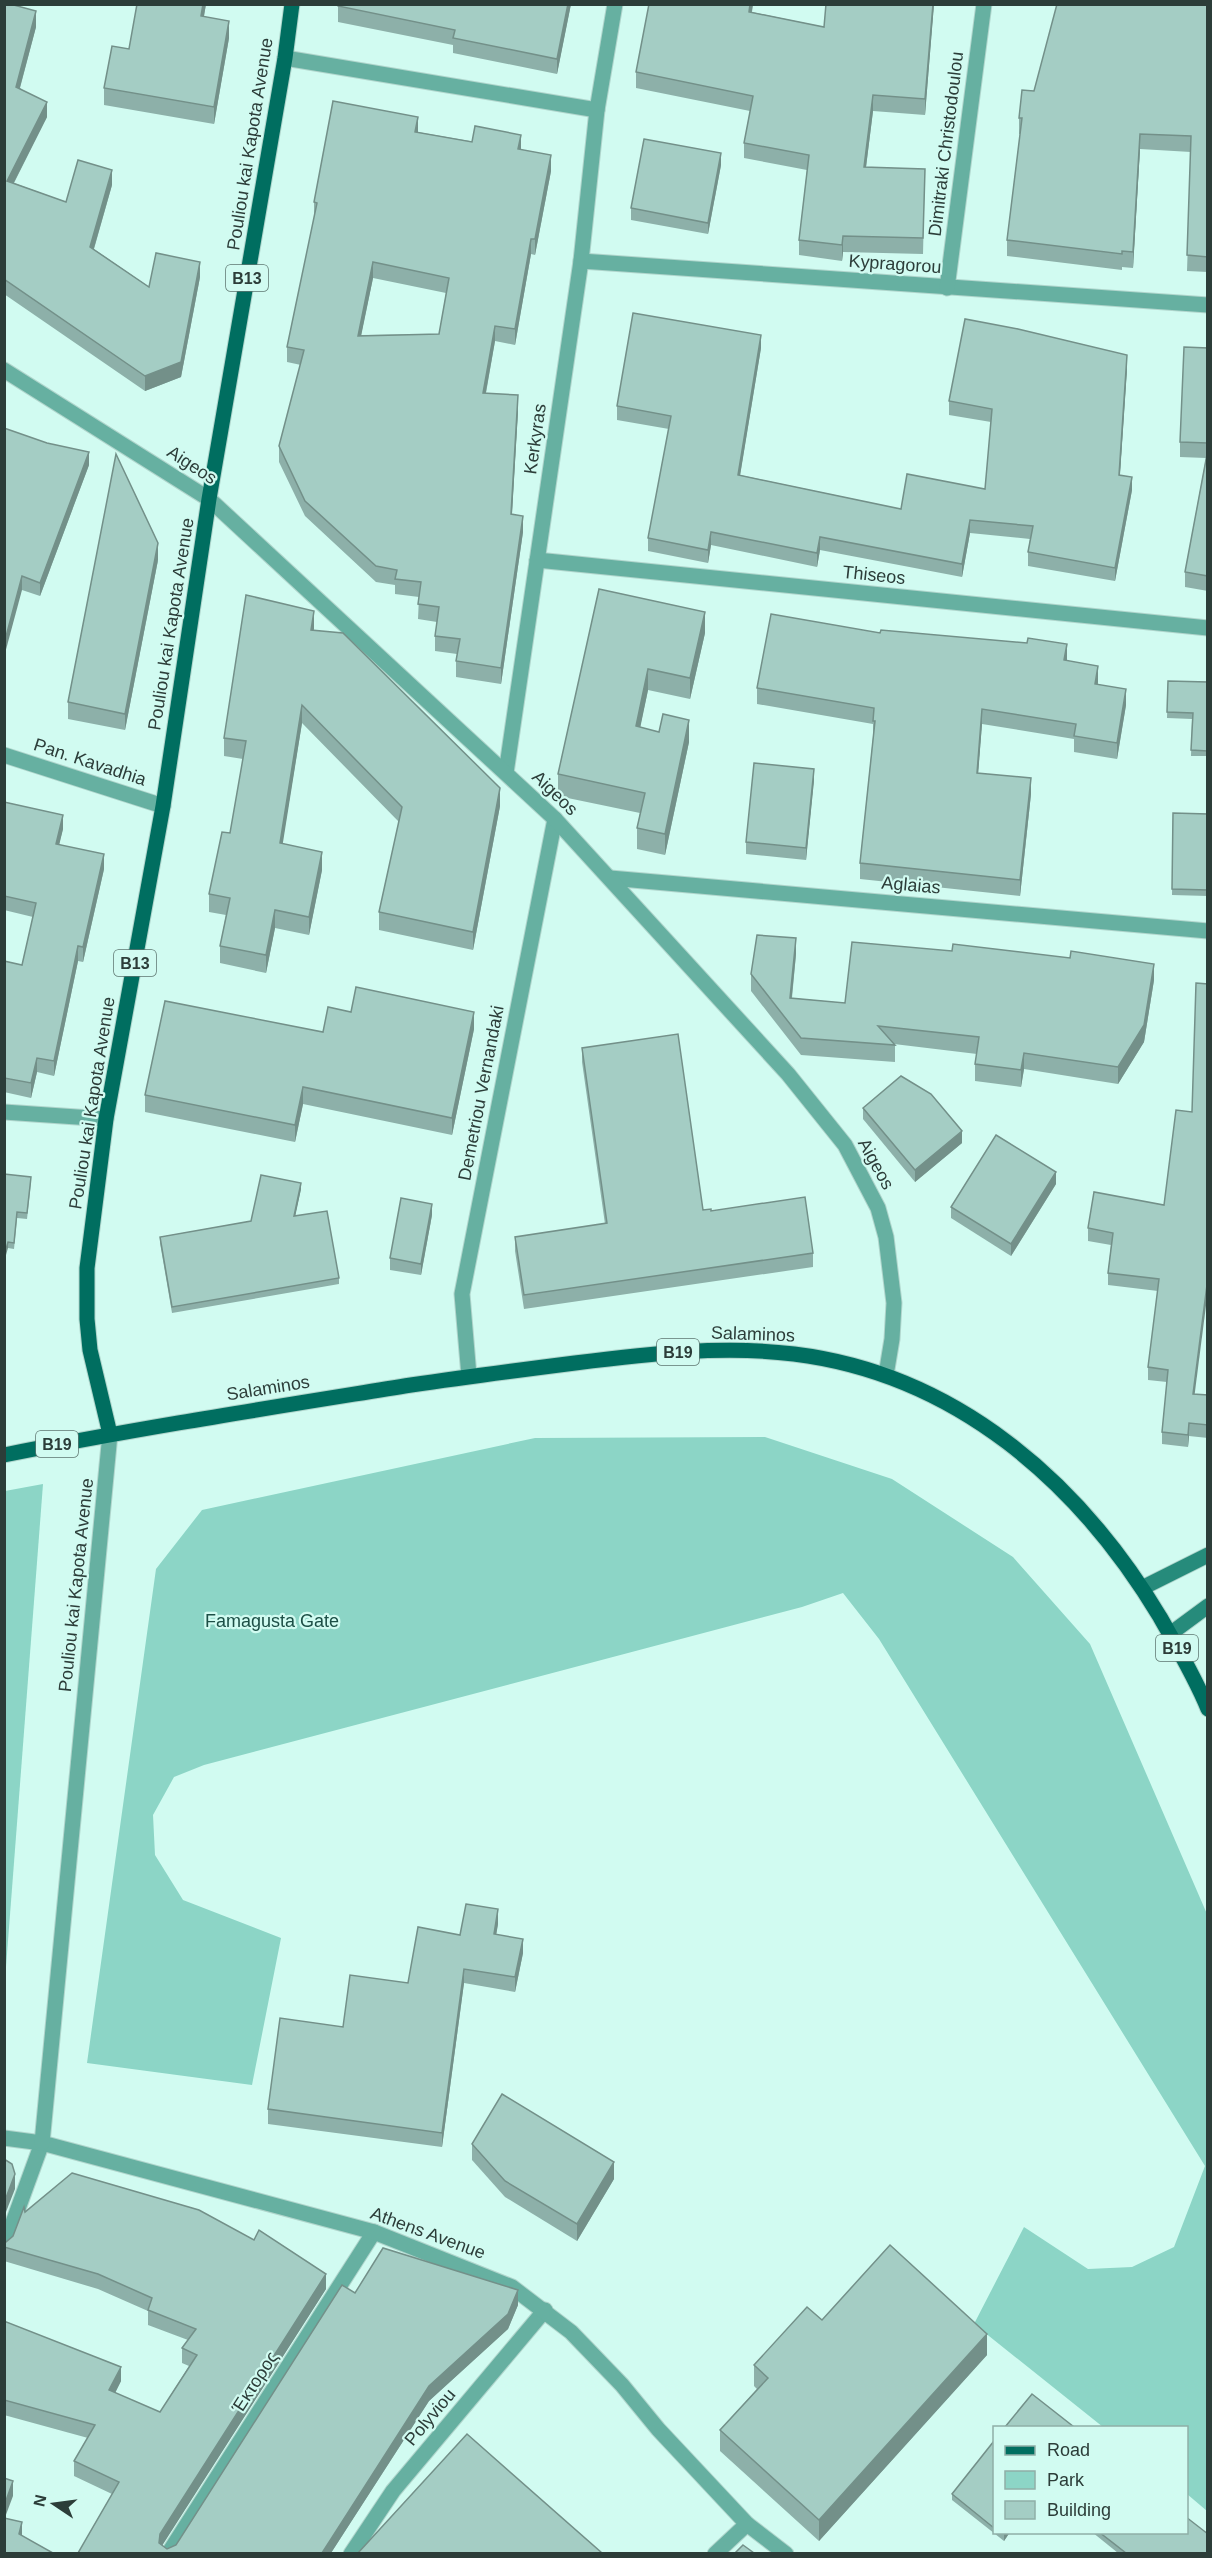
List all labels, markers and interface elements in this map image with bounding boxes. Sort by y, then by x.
street label: Pouliou kai Kapota Avenue [223,36,277,252]
street label: Dimitraki Christodoulou [925,50,967,238]
street label: Kypragorou [848,251,942,277]
road number: B13 [226,265,268,291]
street label: Kerkyras [520,402,550,476]
street label: Aigeos [163,442,221,488]
street label: Pouliou kai Kapota Avenue [144,516,198,732]
street label: Thiseos [842,562,906,588]
street label: Pan. Kavadhia [31,734,150,790]
street label: Aigeos [528,767,582,819]
street label: Aglaias [881,872,941,898]
road number: B13 [114,950,156,976]
street label: Pouliou kai Kapota Avenue [65,995,119,1211]
street label: Demetriou Vernandaki [454,1004,508,1182]
street label: Aigeos [854,1135,898,1193]
street label: Salaminos [711,1323,795,1345]
road number: B19 [657,1339,699,1365]
street label: Salaminos [225,1372,311,1404]
road number: B19 [36,1431,78,1457]
street label: Pouliou kai Kapota Avenue [55,1477,97,1693]
park label: Famagusta Gate [205,1611,339,1631]
road number: B19 [1156,1635,1198,1661]
street label: Athens Avenue [368,2203,488,2263]
street label: Έκτορος [227,2347,282,2417]
street label: Polyviou [400,2385,460,2449]
legend [993,2426,1188,2534]
text: Road [1047,2440,1090,2460]
text: Park [1047,2470,1085,2490]
north arrow [24,2474,84,2534]
text: N [30,2493,49,2508]
text: Building [1047,2500,1111,2520]

